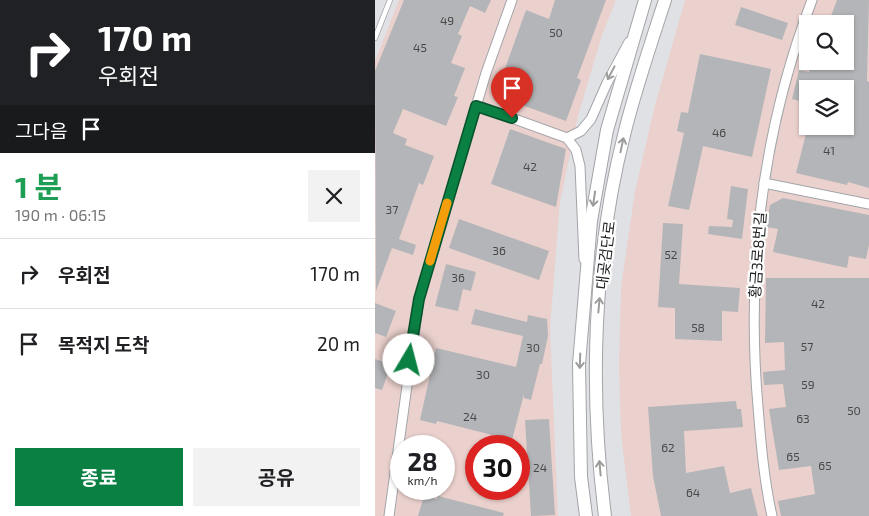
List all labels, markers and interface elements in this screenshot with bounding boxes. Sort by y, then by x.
house number: 49 [440,13,454,27]
map controls [799,15,854,135]
button: search [799,15,854,70]
text: 170 m [98,16,192,58]
icon: right [15,20,80,85]
house number: 50 [549,25,563,39]
house number: 45 [413,40,427,54]
text: 우회전 [98,62,159,88]
one-way arrow [606,66,616,81]
pin [491,67,533,118]
icon: arrive [498,74,526,102]
button: layers [799,80,854,135]
icon: arrive [77,115,105,143]
text: 그다음 [15,119,67,142]
house number: 46 [712,125,726,139]
one-way arrow [618,137,627,153]
house number: 41 [823,143,835,157]
house number: 42 [523,159,537,173]
text: 1 분 [15,168,62,204]
button: close [308,170,360,222]
one-way arrow [588,191,598,207]
house number: 37 [386,202,398,216]
text: 190 m · 06:15 [15,205,106,224]
street label: 황금3로8번길 [745,211,769,299]
street label: 대곶검단로 [592,220,618,290]
house number: 36 [492,243,506,257]
house number: 52 [664,247,678,261]
icon: right [15,260,43,288]
text: 170 m [310,262,360,285]
text: 우회전 [58,263,110,286]
house number: 36 [451,270,465,284]
house number: 42 [811,296,825,310]
one-way arrow [594,297,604,313]
house number: 58 [691,320,705,334]
icon: arrive [15,330,43,358]
text: 20 m [317,332,360,355]
text: 목적지 도착 [58,333,150,356]
position arrow [382,333,434,385]
house number: 57 [801,339,813,353]
house number: 30 [526,340,540,354]
one-way arrow [575,352,585,369]
house number: 30 [476,367,490,381]
house number: 59 [801,377,815,391]
house number: 50 [847,403,861,417]
house number: 24 [463,409,477,423]
house number: 63 [796,411,810,425]
speed limit sign: 30 [465,435,530,500]
house number: 62 [661,440,675,454]
text: 28 [407,446,438,476]
button: 종료 [15,448,183,506]
button: 공유 [193,448,360,506]
house number: 65 [786,449,800,463]
house number: 65 [818,458,832,472]
house number: 24 [533,460,547,474]
one-way arrow [595,460,605,476]
text: km/h [408,473,437,487]
house number: 64 [686,485,700,499]

